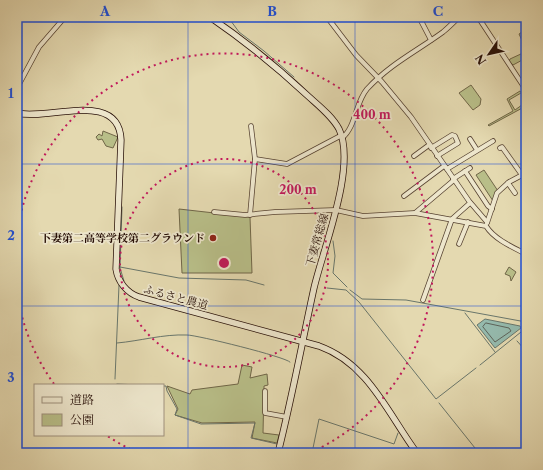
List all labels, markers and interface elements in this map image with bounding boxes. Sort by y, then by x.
text: A [99,3,111,19]
text: B [267,3,277,19]
text: C [433,3,443,19]
north arrow [469,34,509,74]
text: N [472,51,489,67]
text: 1 [8,85,14,101]
text: 400 m [353,107,391,122]
text: 200 m [279,182,317,197]
street label: 下妻常総線 [303,212,331,268]
text: 2 [7,227,15,243]
place label: 下妻第二高等学校第二グラウンド [40,231,205,245]
marker: 下妻第二高等学校第二グラウンド [208,233,218,243]
centre of rings [217,256,231,270]
street label: ふるさと農道 [142,282,210,312]
text: 3 [7,369,15,385]
legend [34,384,164,436]
text: 道路 [70,392,94,407]
text: 公園 [70,412,94,427]

